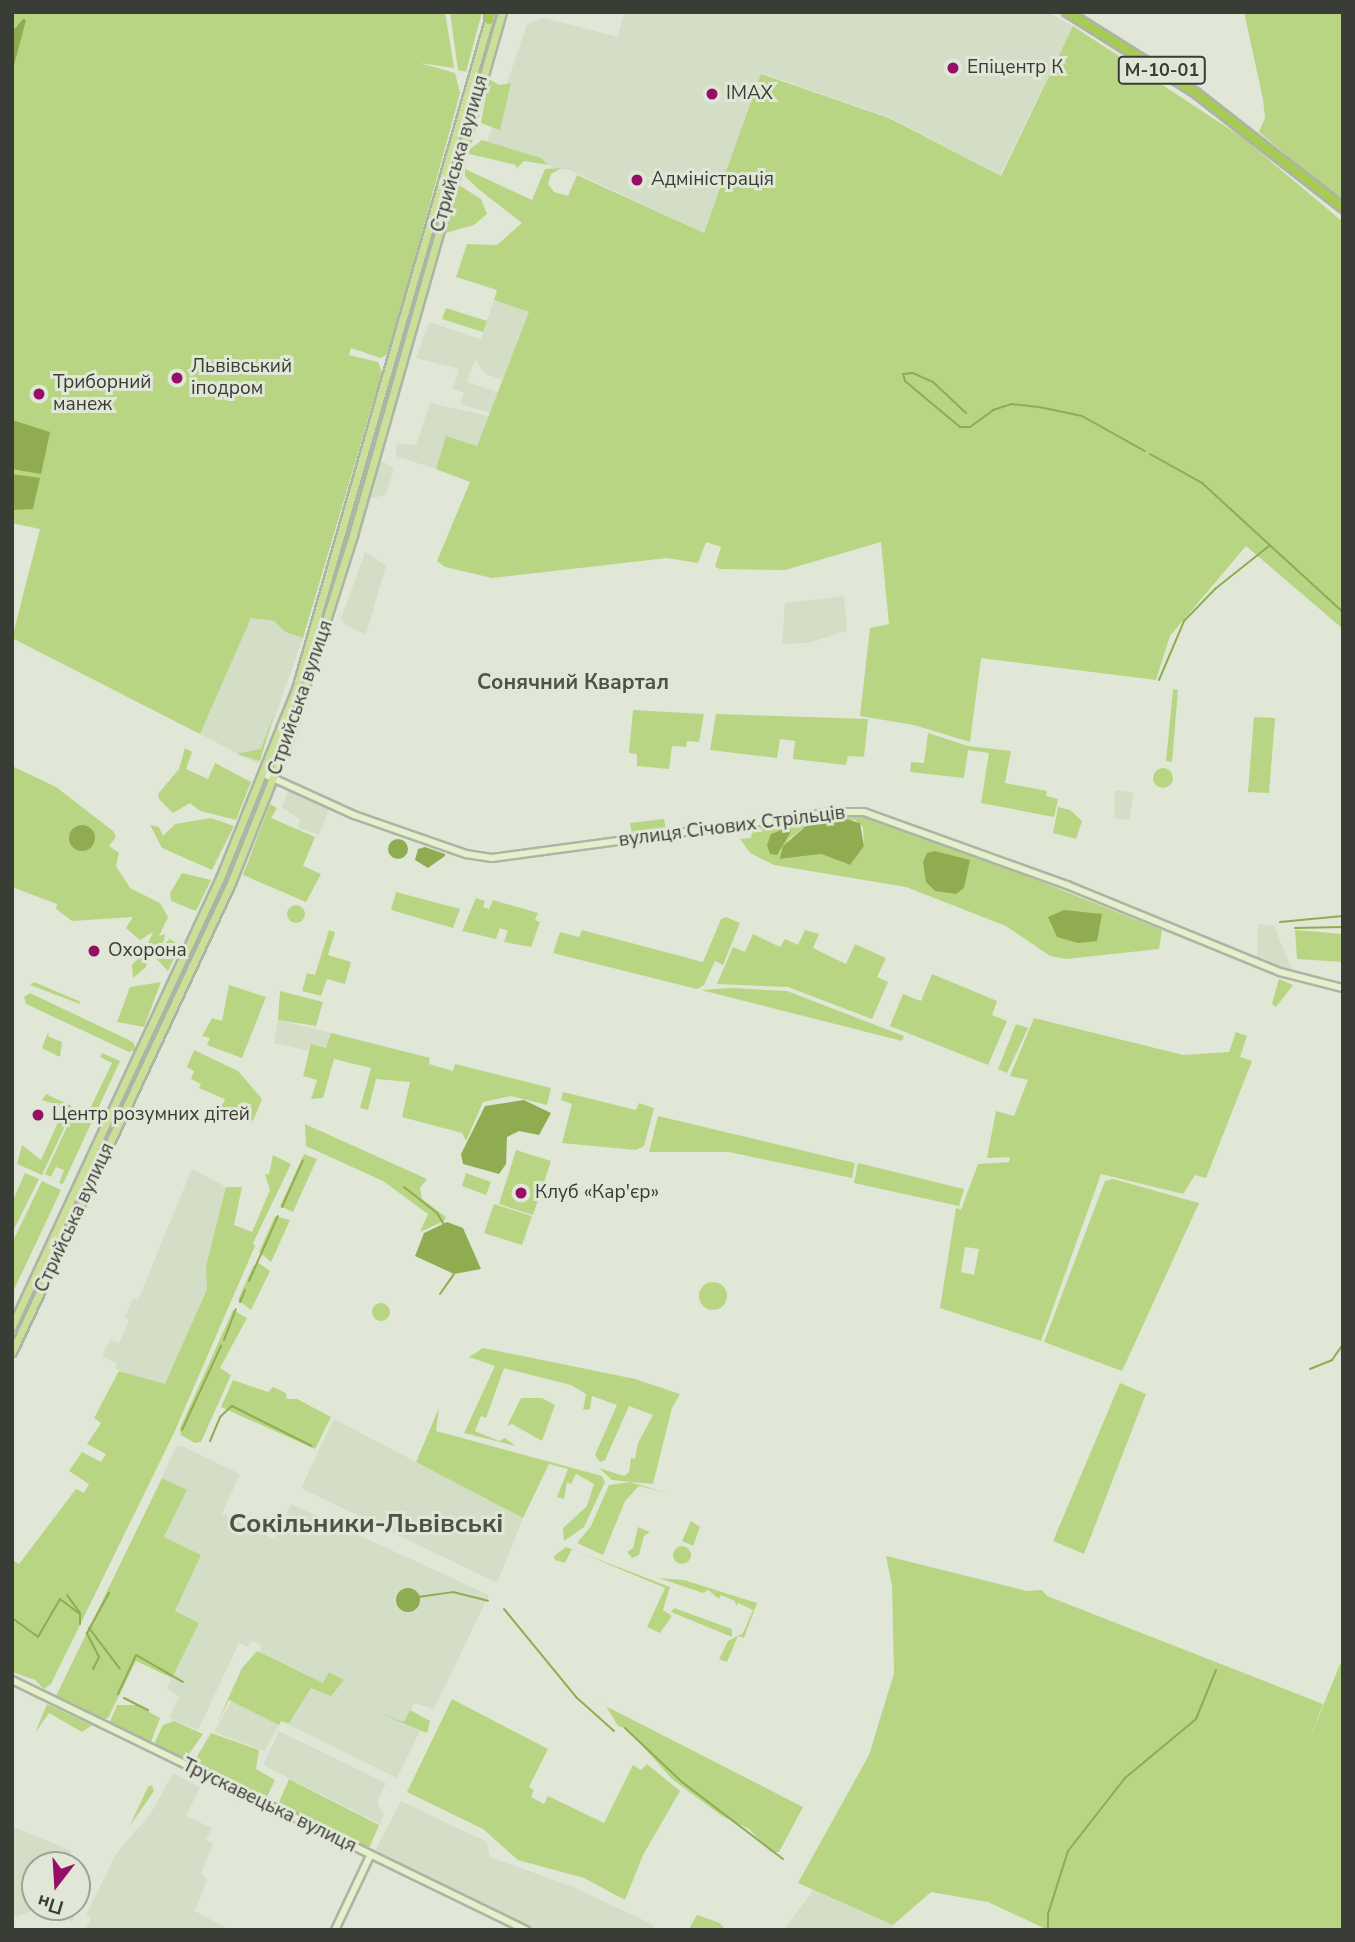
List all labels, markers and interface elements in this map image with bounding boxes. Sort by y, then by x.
road number: М-10-01 [1116,56,1208,84]
place label: Епіцентр К [967,57,1063,79]
marker: Епіцентр К [945,60,961,76]
street label: Стрийська вулиця [427,73,493,235]
place label: IMAX [726,83,773,105]
marker: IMAX [704,86,720,102]
place label: Адміністрація [651,169,774,191]
marker: Адміністрація [629,172,645,188]
place label: Львівський іподром [191,356,292,400]
marker: Львівський іподром [169,370,185,386]
place label: Триборний манеж [53,372,151,416]
marker: Триборний манеж [31,386,47,402]
street label: Стрийська вулиця [264,618,338,778]
district label: Сонячний Квартал [477,669,669,695]
street label: вулиця Січових Стрільців [617,802,847,852]
place label: Охорона [108,940,187,962]
marker: Охорона [86,943,102,959]
place label: Центр розумних дітей [52,1104,250,1126]
marker: Центр розумних дітей [30,1107,46,1123]
street label: Стрийська вулиця [30,1140,120,1296]
place label: Клуб «Кар'єр» [535,1182,659,1204]
marker: Клуб «Кар'єр» [513,1185,529,1201]
district label: Сокільники-Львівські [229,1508,503,1540]
street label: Трускавецька вулиця [178,1754,360,1858]
north arrow [21,1851,91,1921]
text: Пн [34,1888,67,1920]

